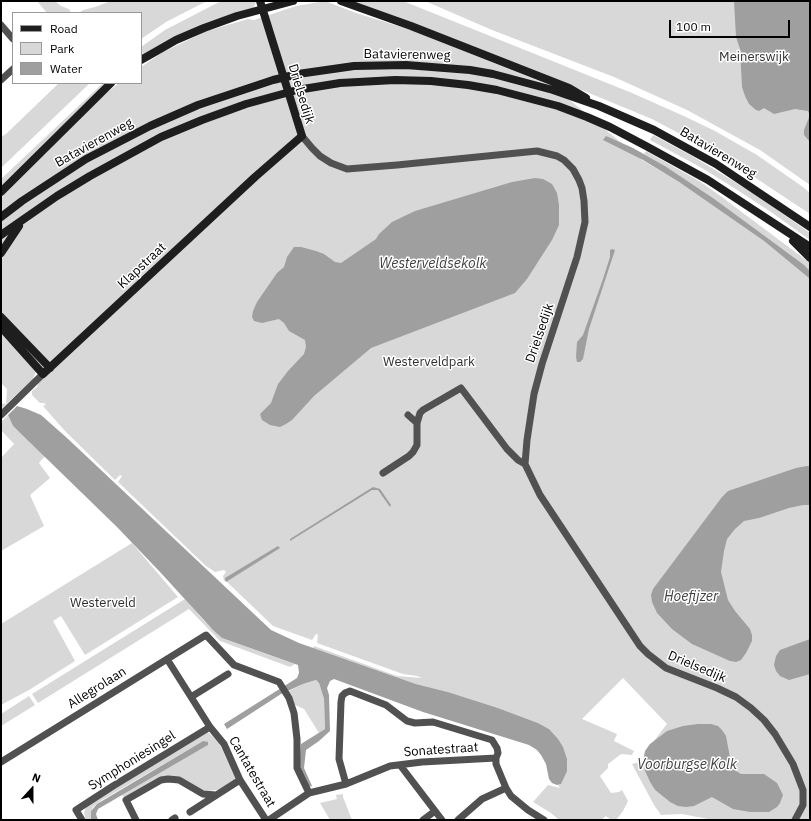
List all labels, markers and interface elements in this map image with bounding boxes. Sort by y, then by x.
legend [12,12,142,84]
scale bar [671,12,792,38]
text: 100 m [676,19,711,34]
text: Road [50,21,78,36]
text: Park [50,41,74,56]
street label: Batavierenweg [364,46,450,64]
park label: Meinerswijk [719,49,789,65]
text: Water [50,61,82,76]
street label: Drielsedijk [285,62,317,126]
street label: Batavierenweg [52,115,136,171]
street label: Batavierenweg [677,124,759,182]
street label: Klapstraat [115,240,169,292]
water label: Westerveldsekolk [379,256,487,272]
street label: Drielsedijk [523,301,557,365]
park label: Westerveldpark [383,354,475,370]
water label: Hoefijzer [664,589,718,605]
park label: Westerveld [70,595,136,611]
street label: Drielsedijk [666,648,728,686]
street label: Allegrolaan [65,664,129,712]
street label: Symphoniesingel [86,728,178,794]
street label: Cantatestraat [225,734,279,810]
street label: Sonatestraat [403,740,479,760]
water label: Voorburgse Kolk [637,757,737,773]
north arrow [12,769,52,809]
text: N [30,770,43,786]

